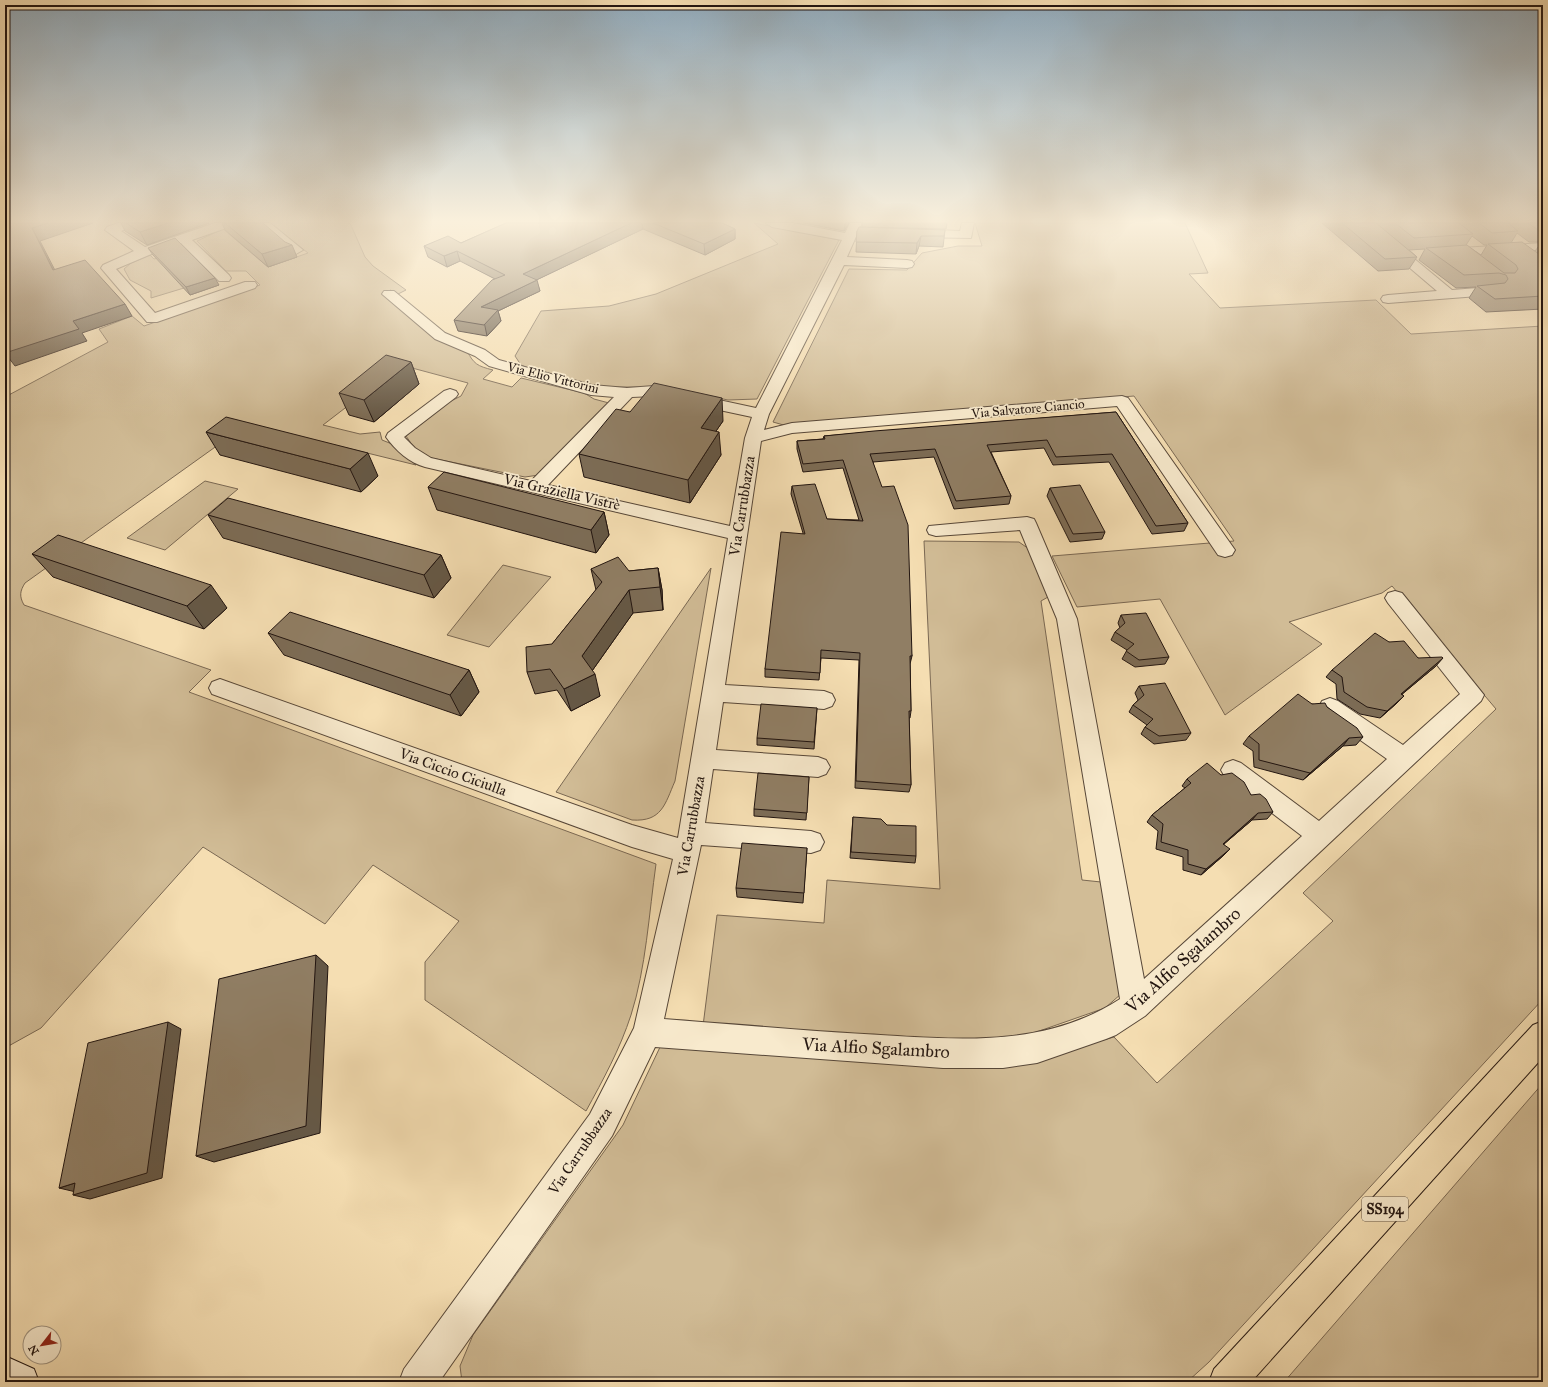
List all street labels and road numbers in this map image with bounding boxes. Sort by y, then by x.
street label: Via Elio Vittorini [504,359,601,397]
street label: Via Salvatore Ciancio [970,396,1086,422]
street label: Via Carrubbazza [725,454,759,558]
street label: Via Graziella Vistrè [501,470,622,514]
street label: Via Ciccio Ciciulla [396,744,510,800]
street label: Via Carrubbazza [673,774,709,878]
street label: Via Alfio Sgalambro [1120,902,1246,1019]
street label: Via Alfio Sgalambro [801,1033,950,1064]
street label: Via Carrubbazza [544,1104,616,1199]
road number: SS194 [1362,1197,1408,1221]

